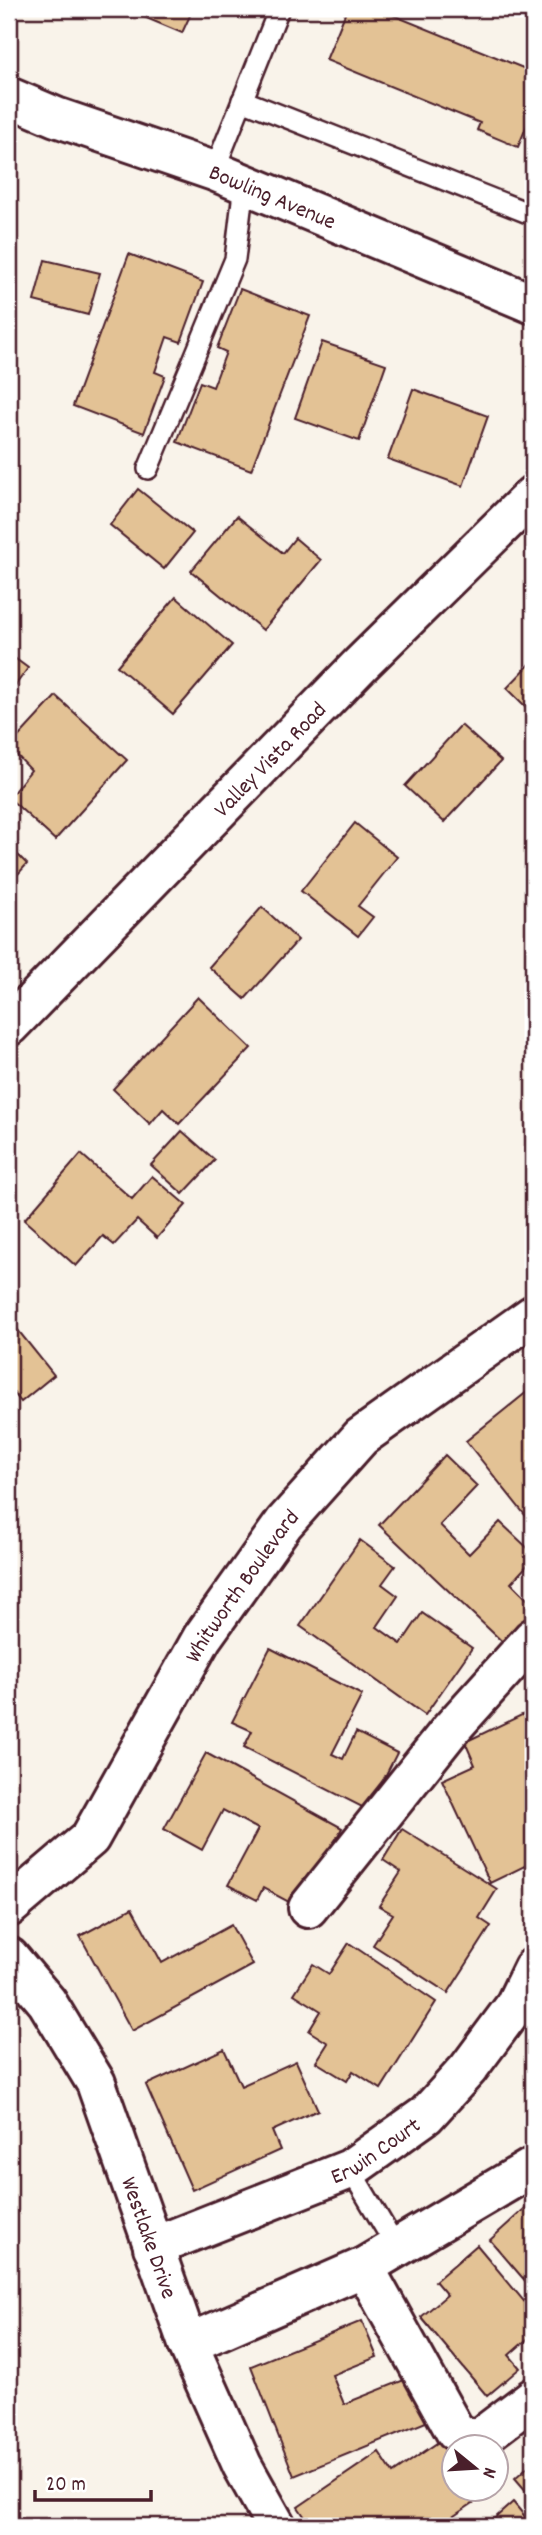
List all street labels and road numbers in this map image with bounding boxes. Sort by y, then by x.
street label: Bowling Avenue [203,158,340,240]
street label: Valley Vista Road [207,696,336,826]
street label: Whitworth Boulevard [178,1503,309,1670]
street label: Erwin Court [326,2111,429,2195]
street label: Westlake Drive [110,2173,184,2304]

